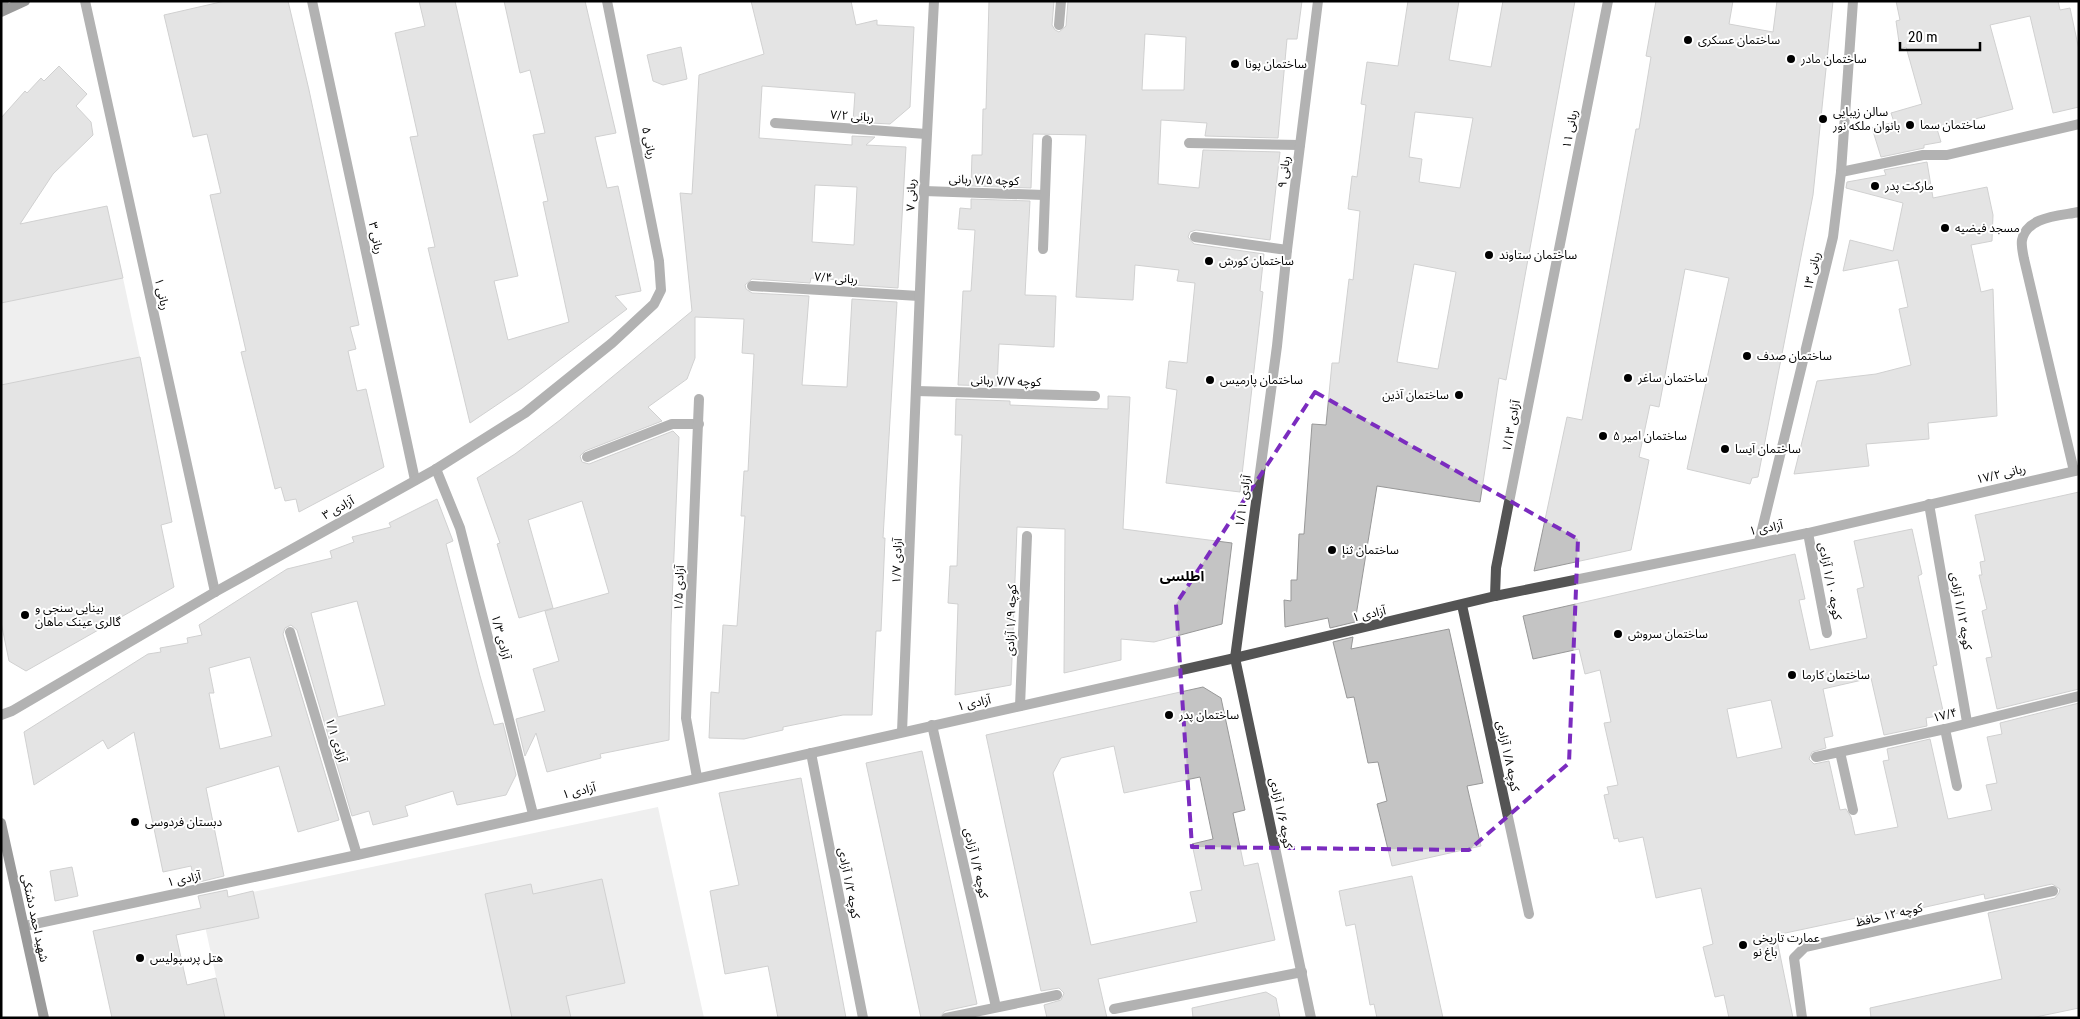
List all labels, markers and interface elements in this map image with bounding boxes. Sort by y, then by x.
scale bar [1900,20,1980,52]
text: 20 m [1908,28,1938,46]
place label: ساختمان عسکری [1698,33,1780,47]
marker: ساختمان عسکری [1682,34,1694,46]
place label: ساختمان مادر [1800,52,1867,66]
marker: ساختمان مادر [1785,53,1797,65]
place label: ساختمان پونا [1245,57,1307,72]
marker: ساختمان پونا [1229,58,1241,70]
place label: سالن زیبایی بانوان ملکه نور [1832,105,1900,133]
street label: ربانی ۷/۲ [830,107,874,125]
street label: ربانی ۱۱ [1559,108,1581,150]
marker: سالن زیبایی بانوان ملکه نور [1817,113,1829,125]
place label: ساختمان سما [1920,118,1986,132]
marker: ساختمان سما [1904,119,1916,131]
street label: ربانی ۵ [639,126,659,160]
street label: ربانی ۹ [1275,155,1293,189]
street label: کوچه ۷/۵ ربانی [949,172,1020,189]
street label: ربانی ۷ [903,179,919,211]
place label: مارکت پدر [1884,179,1934,194]
marker: مارکت پدر [1869,180,1881,192]
street label: ربانی ۳ [366,221,386,255]
place label: مسجد فیضیه [1955,221,2020,235]
marker: مسجد فیضیه [1939,222,1951,234]
place label: ساختمان ستاوند [1499,248,1577,262]
marker: ساختمان ستاوند [1483,249,1495,261]
street label: ربانی ۱۳ [1800,250,1824,292]
place label: ساختمان کورش [1219,254,1294,268]
marker: ساختمان کورش [1203,255,1215,267]
street label: ربانی ۷/۴ [814,269,858,287]
street label: ربانی ۱ [152,277,172,311]
place label: ساختمان صدف [1757,349,1832,363]
marker: ساختمان صدف [1741,350,1753,362]
place label: ساختمان ساغر [1637,371,1708,385]
marker: ساختمان ساغر [1622,372,1634,384]
street label: کوچه ۷/۷ ربانی [971,373,1042,390]
place label: ساختمان پارمیس [1220,373,1303,388]
marker: ساختمان پارمیس [1204,374,1216,386]
place label: ساختمان آذین [1382,388,1449,402]
marker: ساختمان آذین [1453,389,1465,401]
street label: آزادی ۱/۱۳ [1499,398,1523,453]
place label: ساختمان امیر ۵ [1613,429,1687,443]
marker: ساختمان امیر ۵ [1597,430,1609,442]
place label: ساختمان آیسا [1735,442,1801,456]
marker: ساختمان آیسا [1719,443,1731,455]
street label: ربانی ۱۷/۲ [1975,461,2027,487]
street label: آزادی ۱/۱۱ [1232,474,1254,528]
street label: ۳ آزادی [320,493,357,522]
street label: آزادی ۱ [1748,518,1785,538]
street label: آزادی ۱/۷ [889,537,905,584]
street label: کوچه ۱/۱۰ آزادی [1815,541,1845,622]
place label: ساختمان ثنإ [1342,543,1399,558]
marker: ساختمان ثنإ [1326,544,1338,556]
street label: آزادی ۱/۵ [671,564,687,611]
district label: اطلسی [1160,568,1204,584]
street label: کوچه ۱/۱۲ آزادی [1946,571,1975,652]
street label: کوچه ۱/۹ آزادی [1003,583,1020,656]
place label: بینایی سنجی و گالری عینک ماهان [35,601,122,629]
street label: آزادی ۱ [1351,603,1388,625]
marker: بینایی سنجی و گالری عینک ماهان [19,609,31,621]
street label: آزادی ۱/۳ [489,613,513,661]
place label: ساختمان سروش [1628,627,1708,641]
marker: ساختمان سروش [1612,628,1624,640]
place label: ساختمان کارما [1802,668,1870,682]
marker: ساختمان کارما [1786,669,1798,681]
street label: آزادی ۱ [956,692,993,714]
street label: ۱۷/۴ [1931,705,1959,725]
place label: ساختمان پدر [1178,708,1239,723]
marker: ساختمان پدر [1163,709,1175,721]
street label: آزادی ۱/۱ [323,716,349,764]
street label: کوچه ۱/۸ آزادی [1493,719,1523,794]
street label: کوچه ۱/۶ آزادی [1266,776,1296,851]
street label: آزادی ۱ [561,780,598,802]
place label: دبستان فردوسی [145,815,222,829]
marker: دبستان فردوسی [129,816,141,828]
street label: کوچه ۱/۴ آزادی [960,826,991,901]
street label: کوچه ۱/۲ آزادی [834,846,863,921]
street label: آزادی ۱ [166,868,203,889]
street label: شهید احمد دشتکی [19,873,51,963]
street label: کوچه ۱۲ حافظ [1854,900,1925,931]
place label: عمارت تاریخی باغ نو [1753,931,1820,961]
marker: عمارت تاریخی باغ نو [1737,939,1749,951]
place label: هتل پرسپولیس [150,951,223,966]
marker: هتل پرسپولیس [134,952,146,964]

